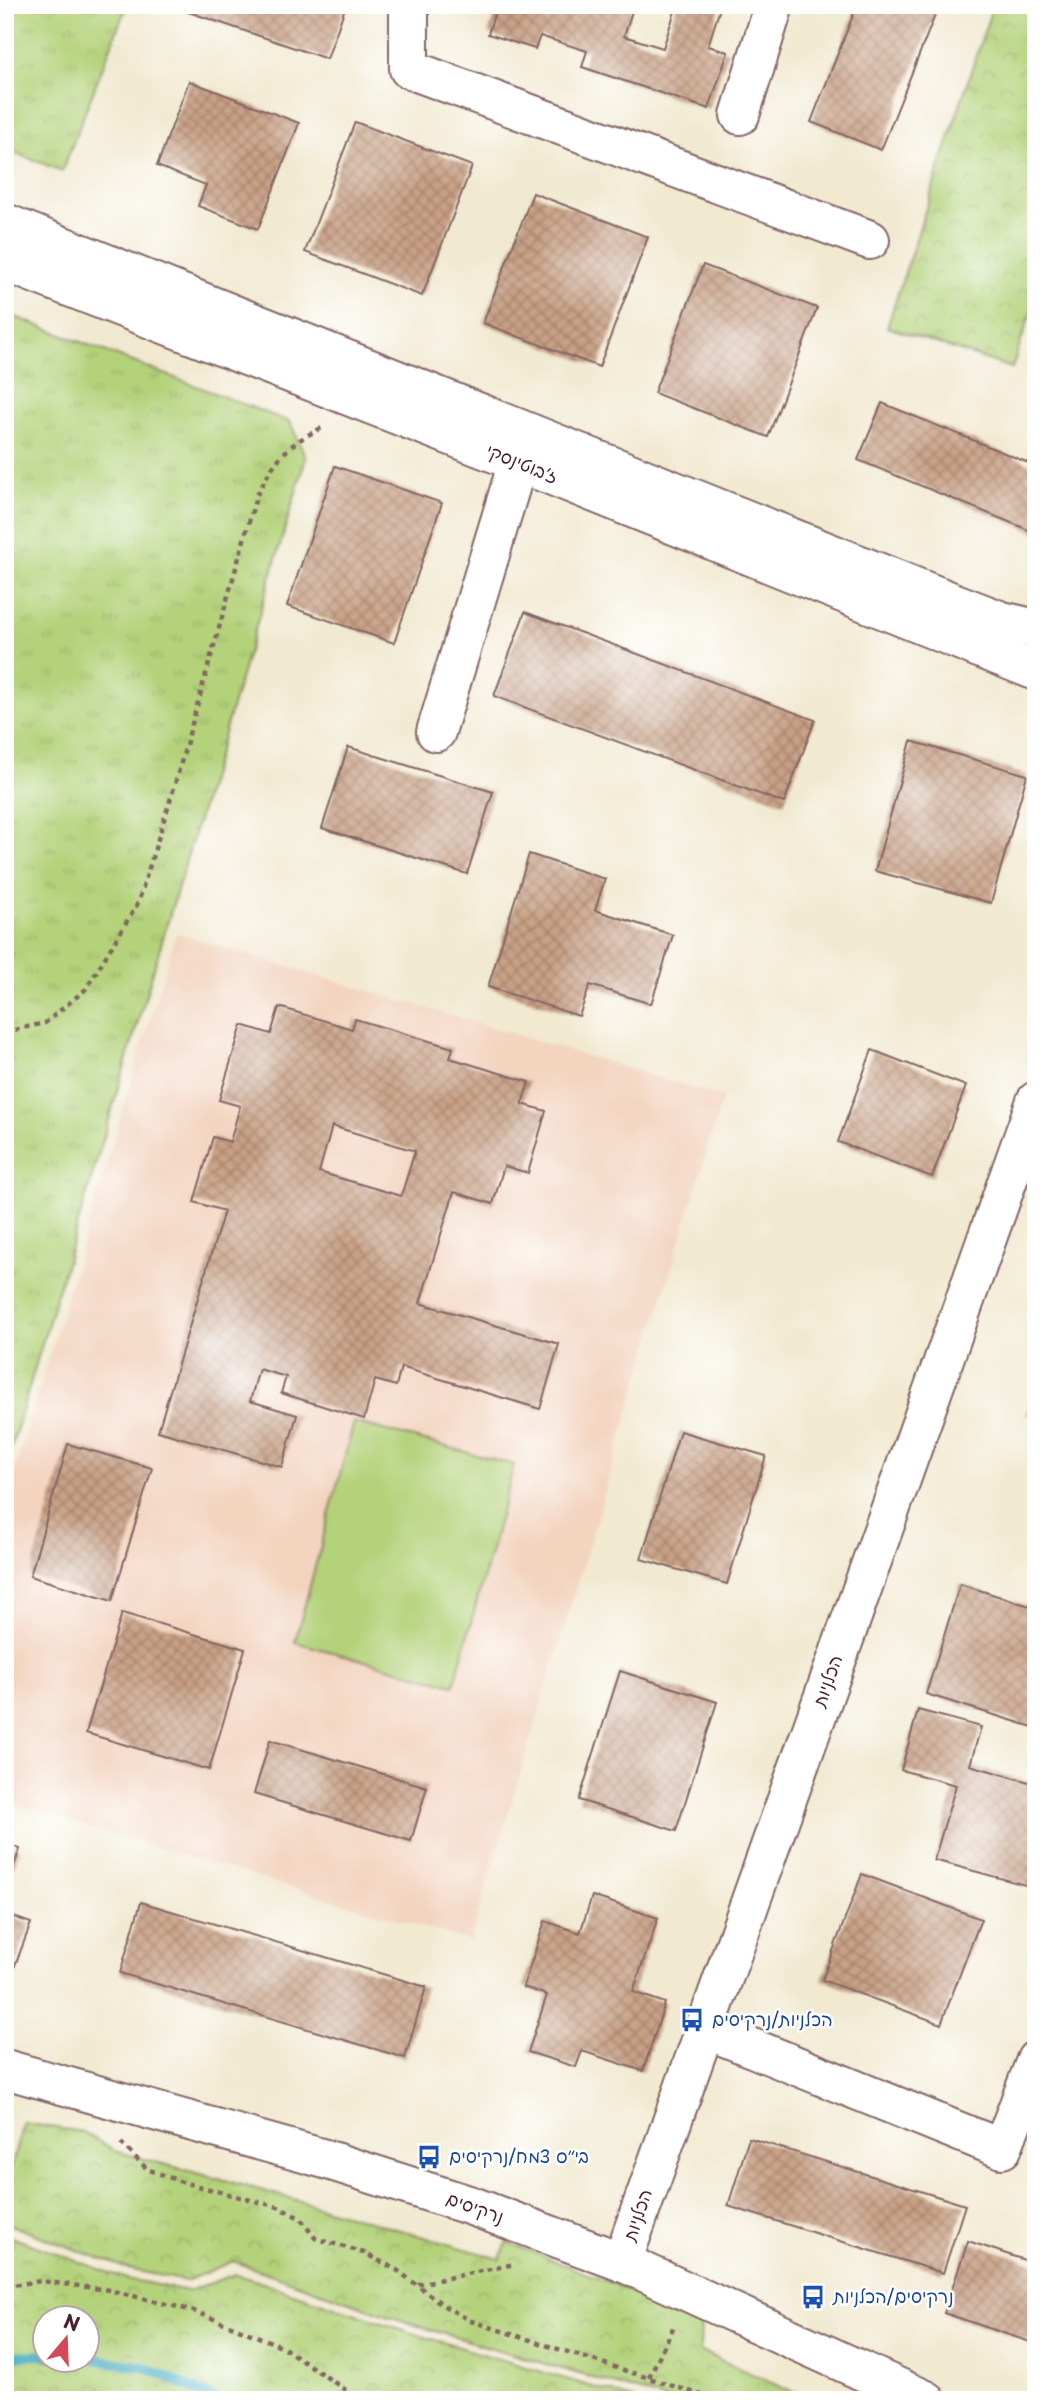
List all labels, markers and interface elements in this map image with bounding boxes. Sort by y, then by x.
street label: ז׳בוטינסקי [483,436,563,489]
street label: הכלניות [804,1651,848,1711]
place label: הכלניות/נרקיסים [712,2005,833,2032]
bus stop icon: הכלניות/נרקיסים [678,2006,706,2034]
place label: בי״ס צמח/נרקיסים [449,2142,589,2169]
bus stop icon: בי״ס צמח/נרקיסים [415,2143,443,2171]
street label: נרקיסים [443,2184,508,2229]
street label: הכלניות [615,2185,658,2245]
place label: נרקיסים/הכלניות [832,2282,954,2309]
bus stop icon: נרקיסים/הכלניות [799,2283,827,2311]
north arrow [32,2304,102,2374]
text: N [60,2306,84,2338]

